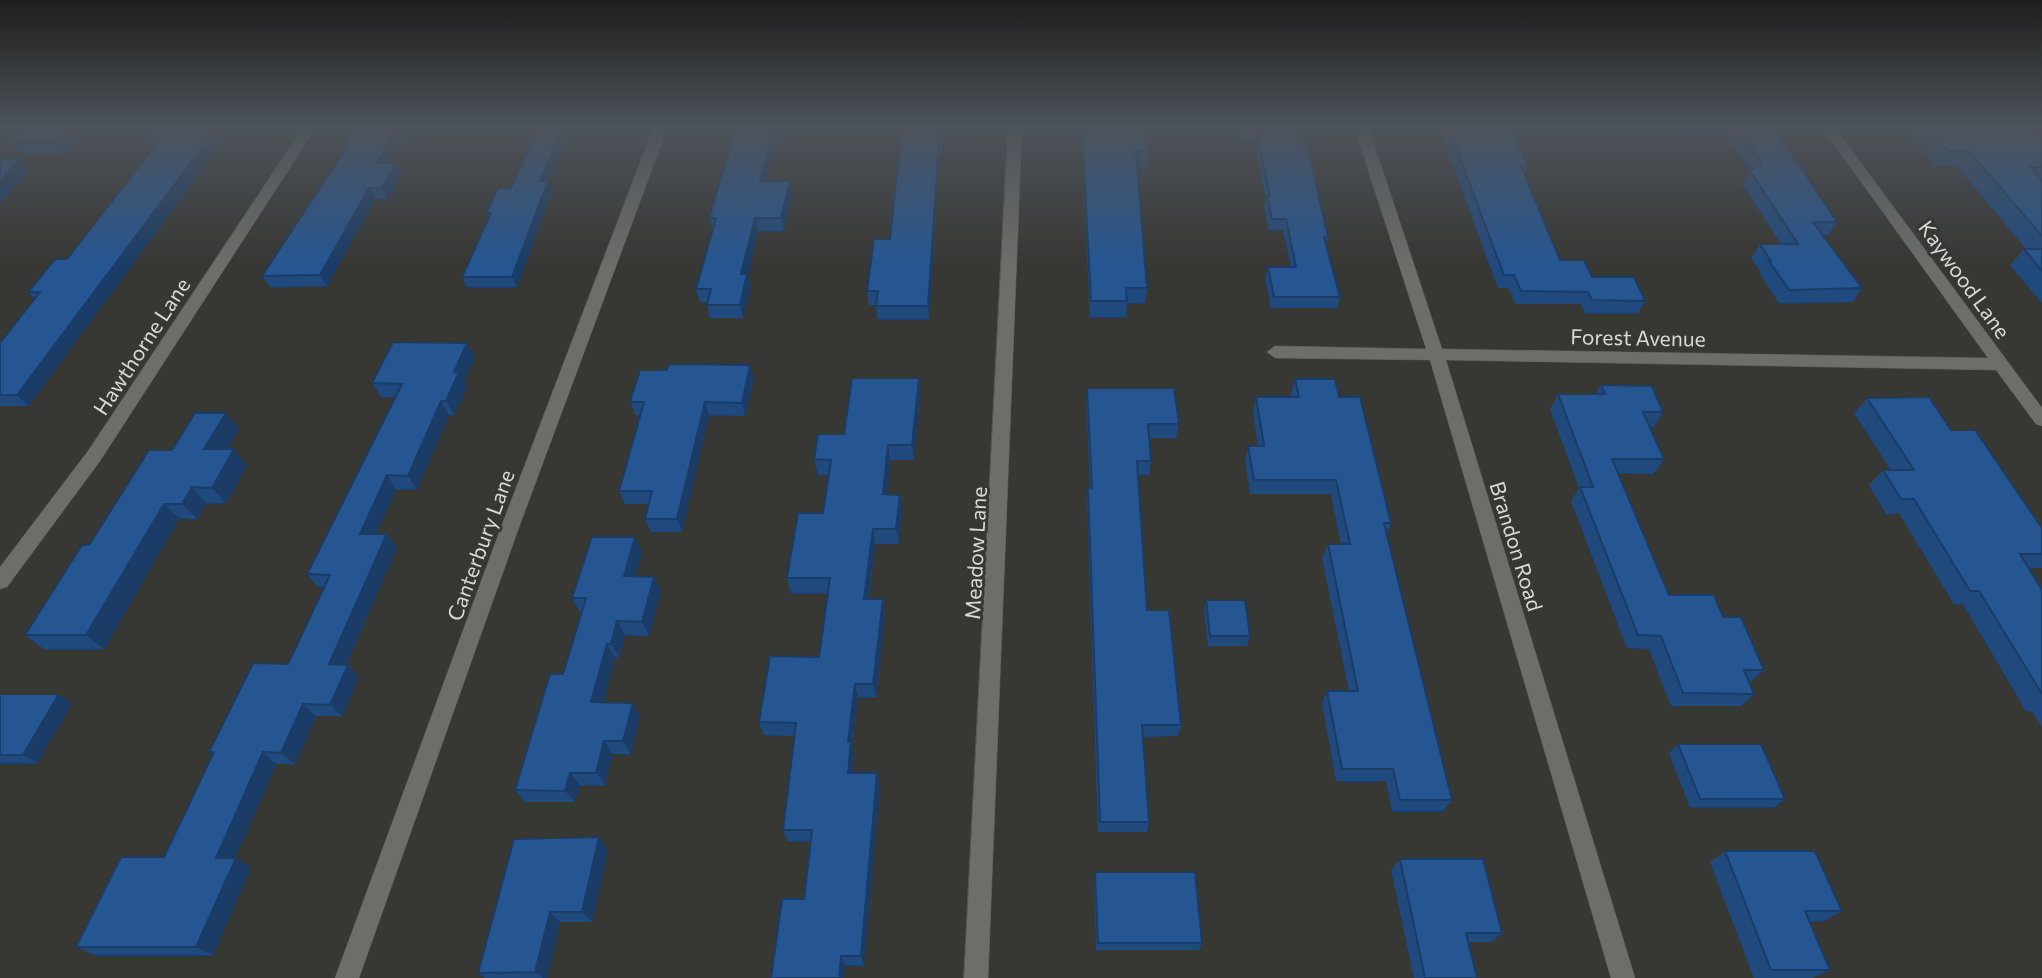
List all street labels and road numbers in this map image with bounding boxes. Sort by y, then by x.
street label: Kaywood Lane [1914,215,2016,343]
street label: Hawthorne Lane [87,273,195,419]
street label: Forest Avenue [1570,323,1706,351]
street label: Canterbury Lane [441,466,519,624]
street label: Brandon Road [1485,478,1549,614]
street label: Meadow Lane [959,486,991,620]

